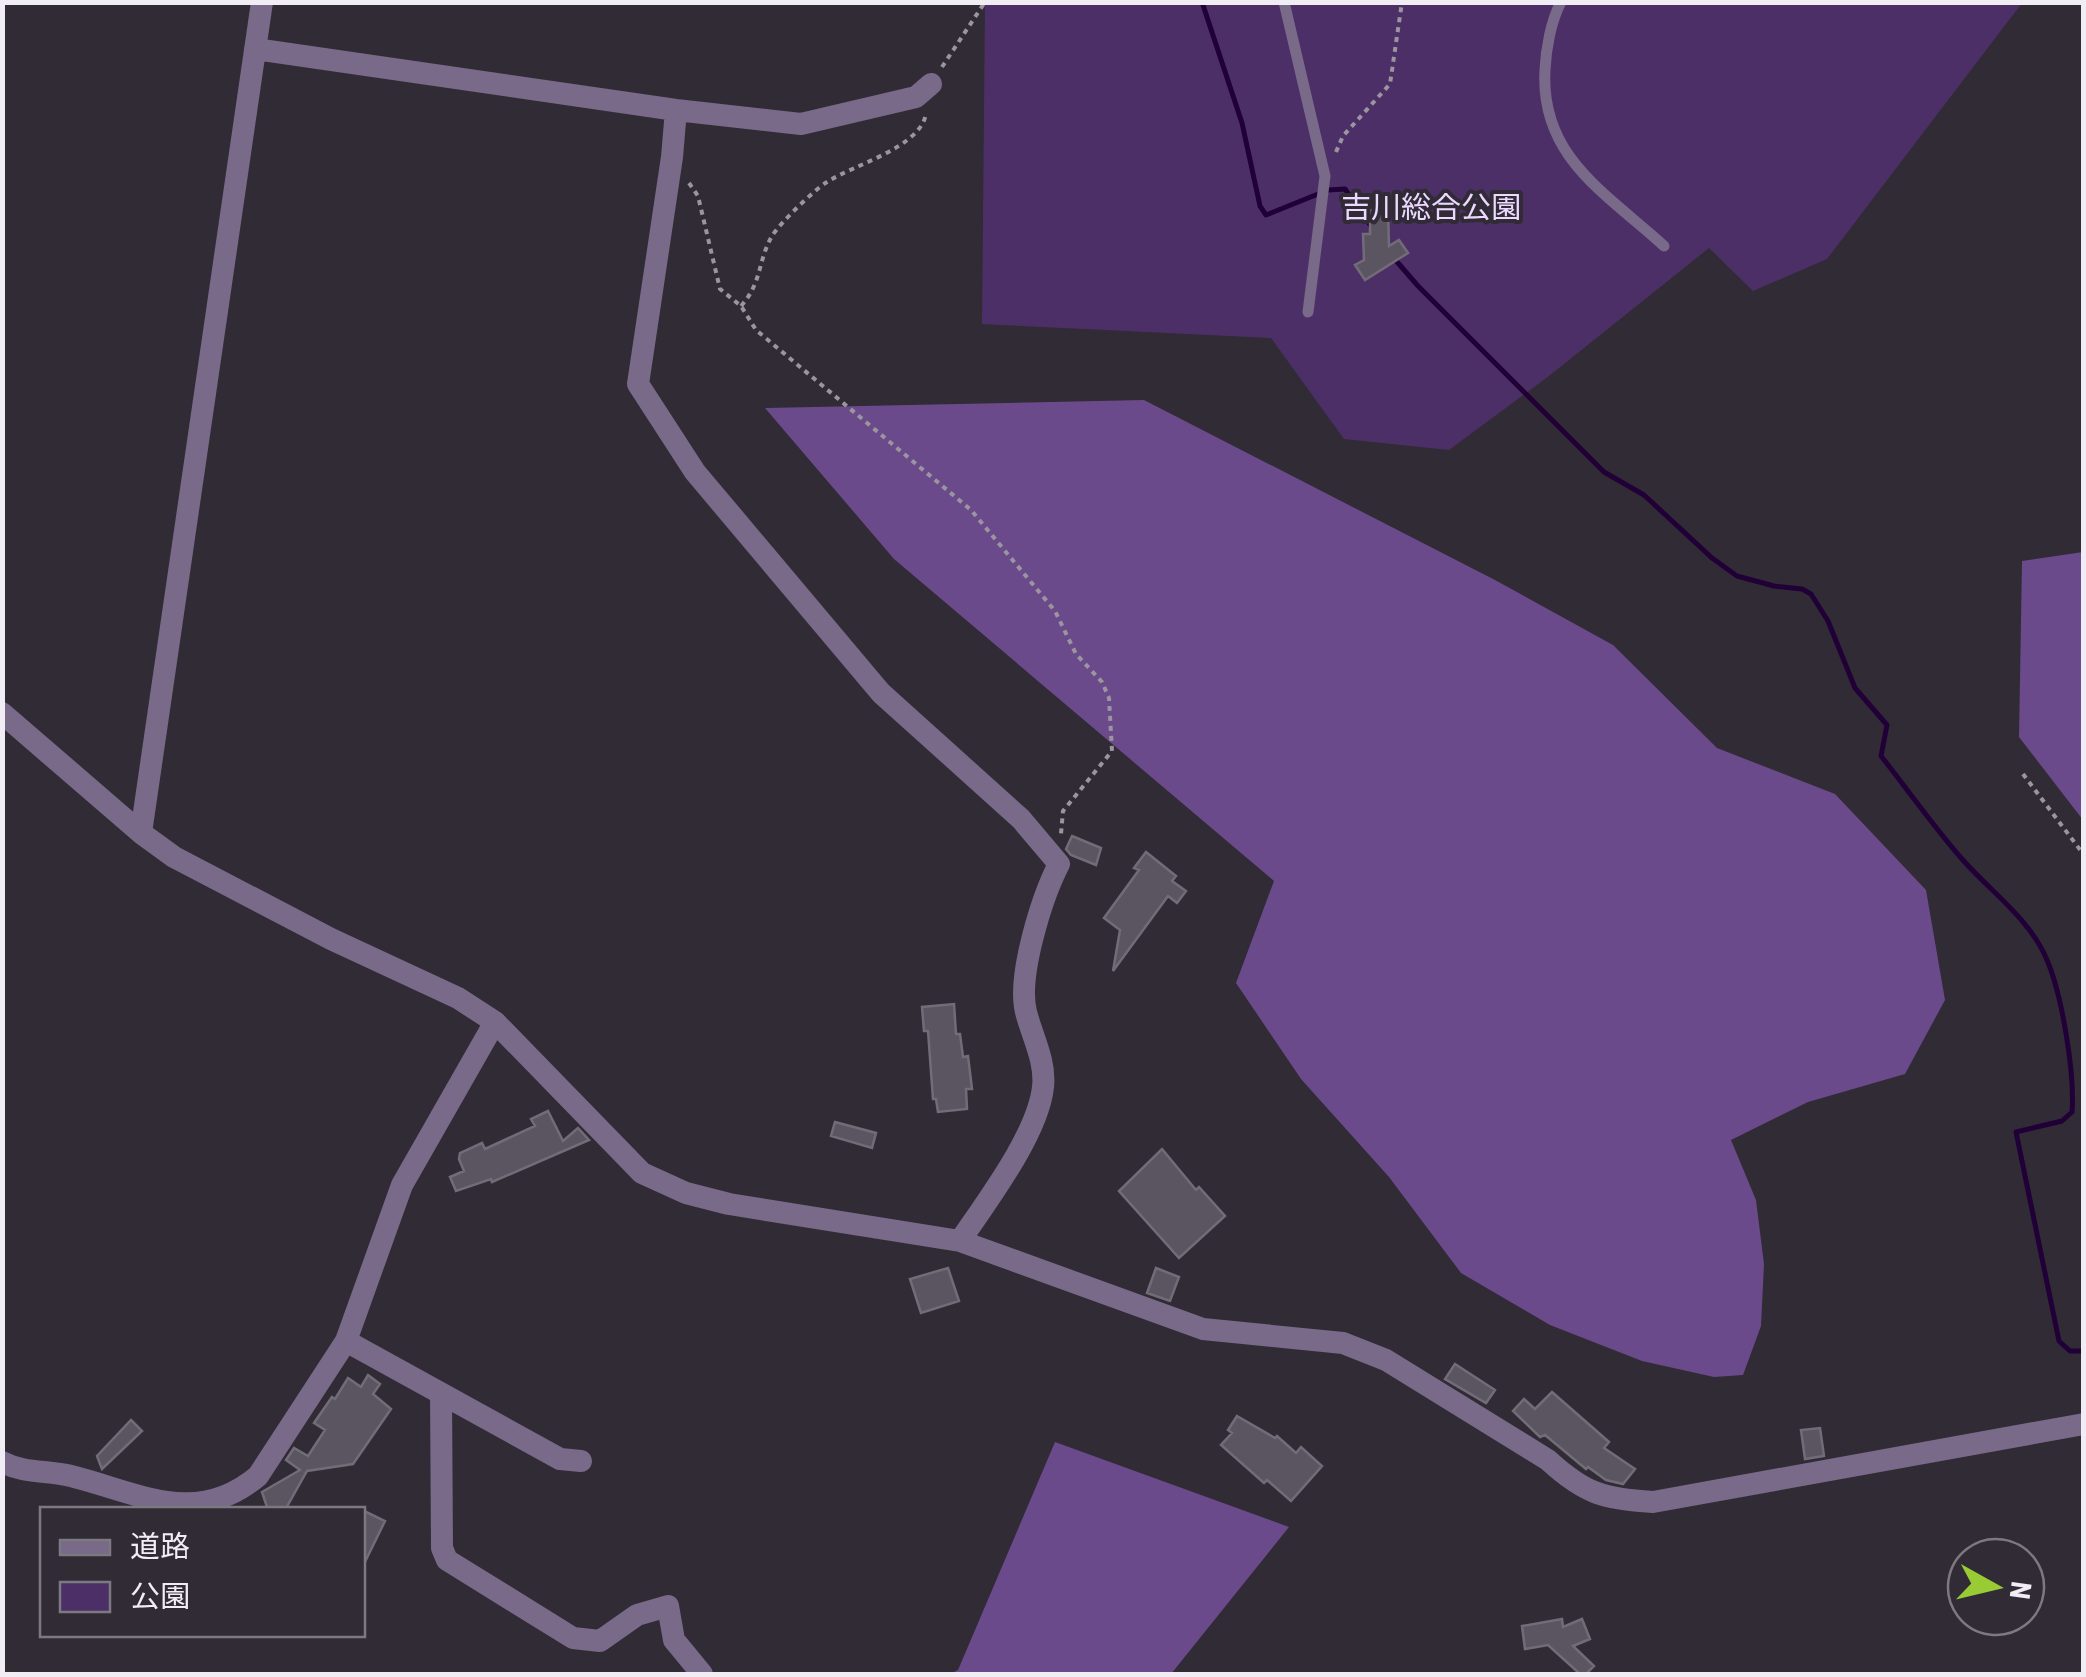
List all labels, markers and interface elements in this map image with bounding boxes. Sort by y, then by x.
park label: 吉川総合公園 [1341,190,1521,225]
legend [40,1507,365,1637]
text: 道路 [130,1529,190,1564]
north arrow [1946,1537,2046,1637]
text: 公園 [130,1579,190,1614]
text: N [2003,1580,2038,1601]

